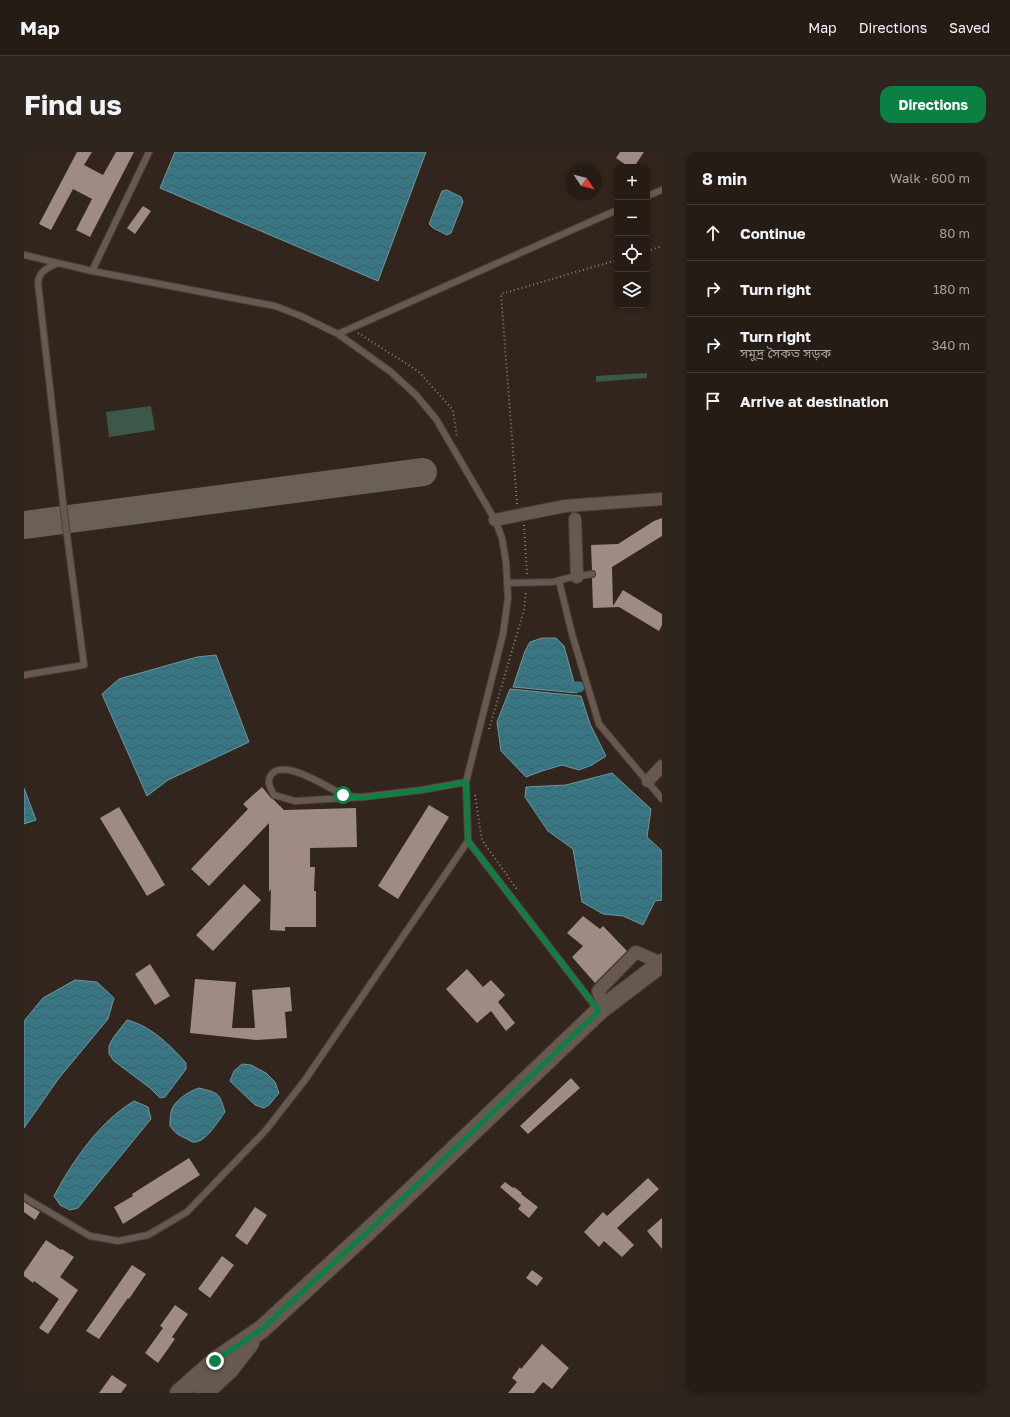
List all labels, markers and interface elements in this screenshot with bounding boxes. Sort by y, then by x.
text: Map [20,16,60,39]
text: Map [808,19,837,36]
text: Directions [859,19,927,36]
text: Saved [949,19,990,36]
button: Directions [880,86,986,123]
text: Find us [24,88,122,121]
north arrow [566,164,602,200]
map controls [614,164,650,308]
button: + [614,164,650,200]
text: 8 min [702,168,747,189]
text: Walk · 600 m [890,170,970,186]
button: − [614,200,650,236]
icon: ahead [702,222,724,244]
text: Continue [740,224,806,242]
text: 80 m [939,225,970,241]
button: locate [614,236,650,272]
button: layers [614,272,650,308]
icon: right [702,278,724,300]
text: Turn right [740,280,811,298]
text: 180 m [933,281,970,297]
text: Turn right [740,327,811,345]
icon: right [702,334,724,356]
text: 340 m [932,337,970,353]
text: সমুদ্র সৈকত সড়ক [740,345,831,361]
icon: arrive [702,390,724,412]
text: Arrive at destination [740,392,889,410]
route start [334,786,352,804]
route end [206,1352,224,1370]

